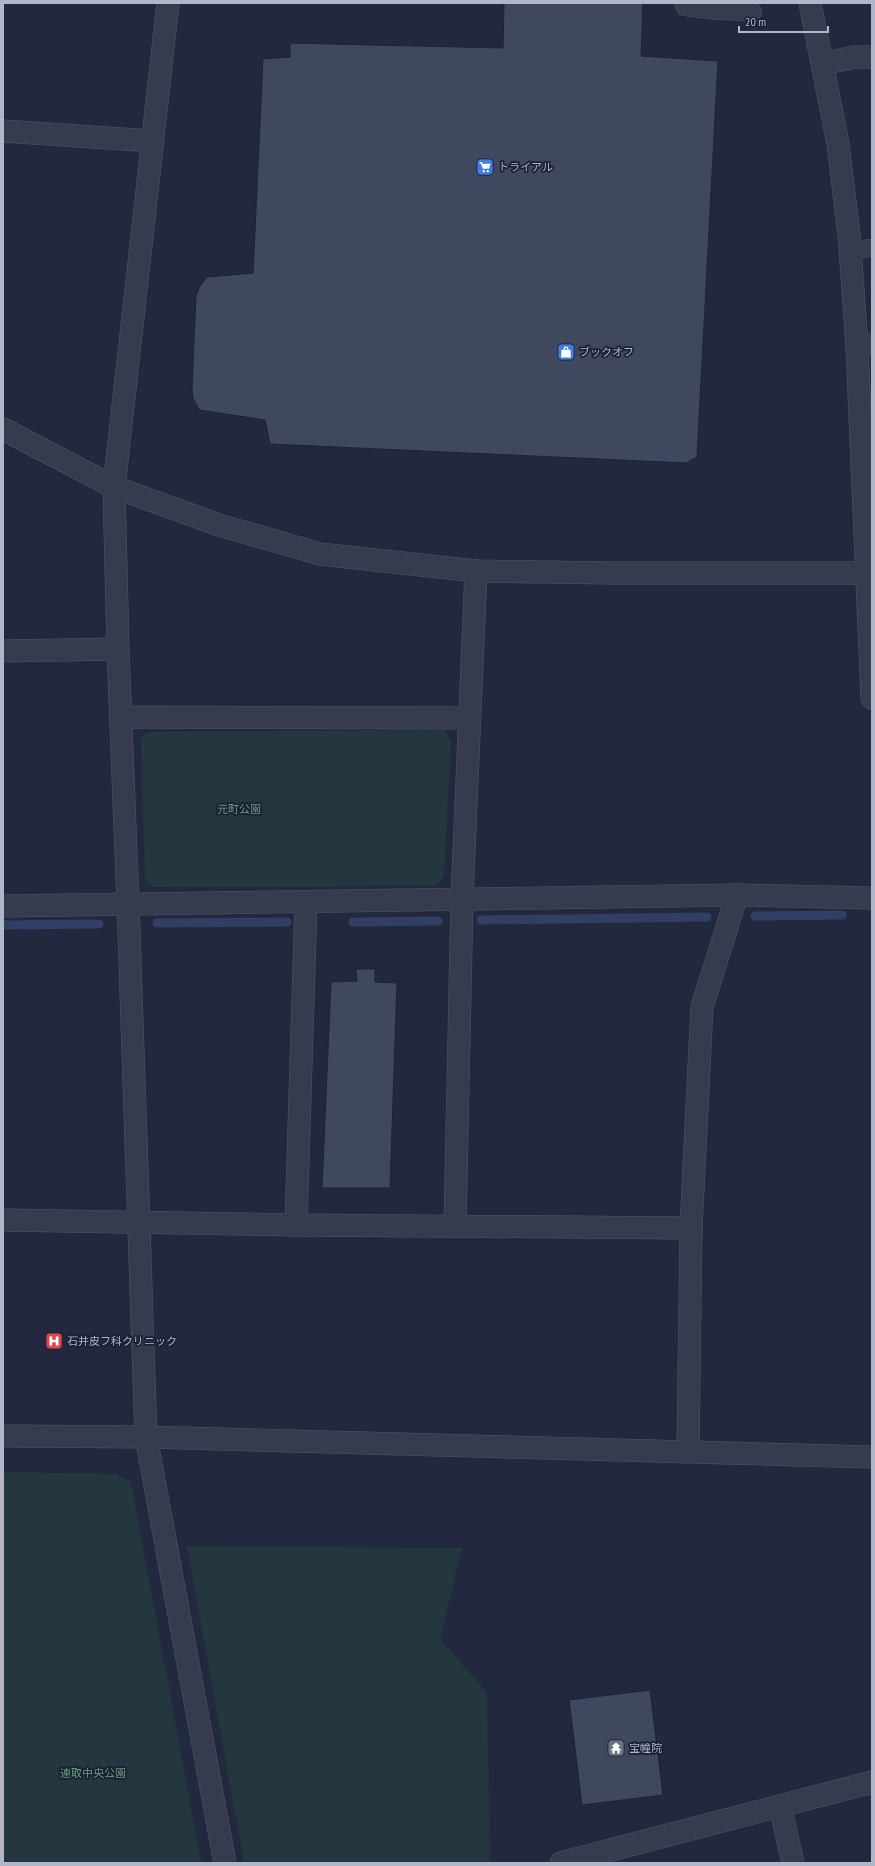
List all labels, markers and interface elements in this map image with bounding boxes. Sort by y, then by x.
scale bar [739,8,828,34]
text: 20 m [745,14,766,29]
supermarket icon: トライアル [475,157,495,177]
place label: トライアル [498,160,553,174]
shop icon: ブックオフ [556,342,576,362]
place label: ブックオフ [579,345,634,359]
park label: 元町公園 [217,802,261,816]
hospital icon: 石井皮フ科クリニック [44,1331,64,1351]
place label: 石井皮フ科クリニック [67,1334,177,1348]
temple icon: 宝幢院 [606,1738,626,1758]
place label: 宝幢院 [629,1741,662,1755]
park label: 連取中央公園 [60,1766,126,1780]

